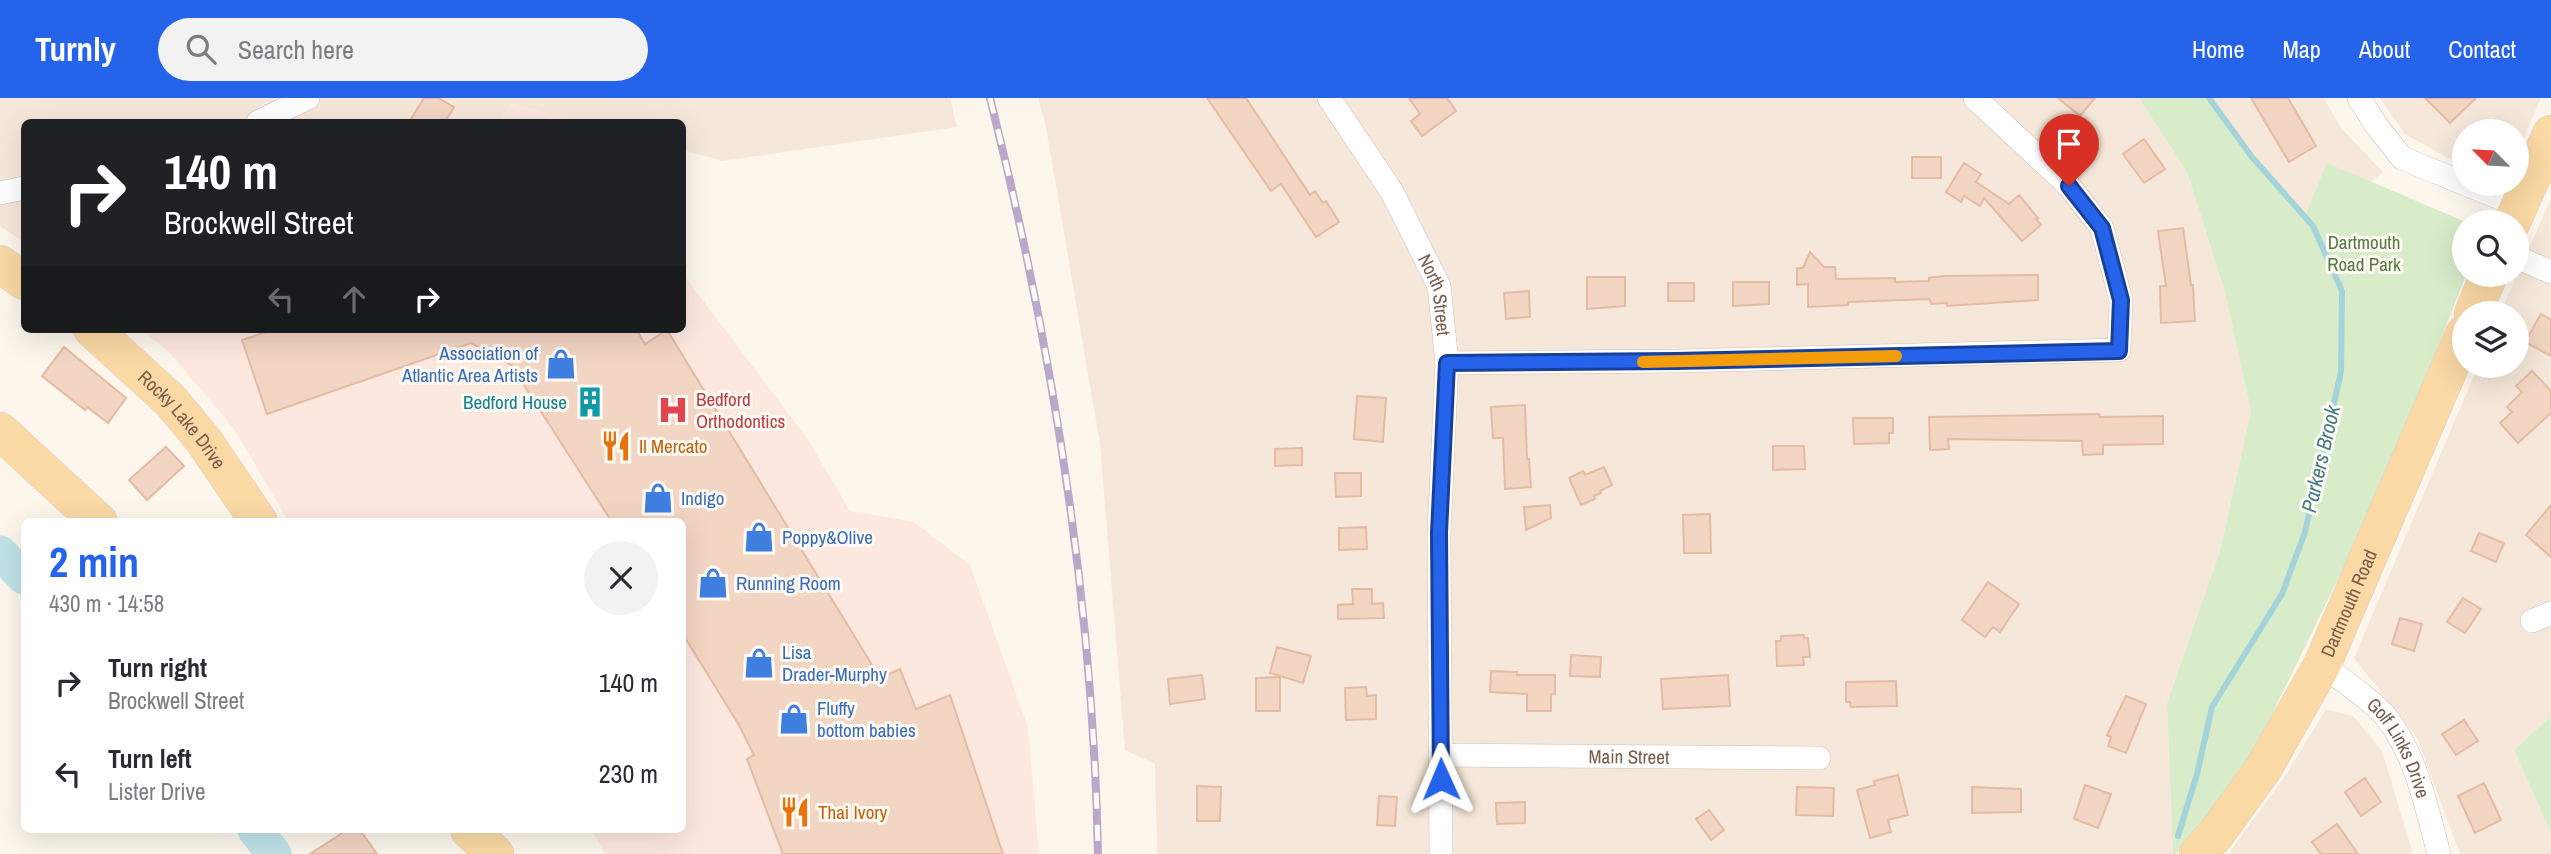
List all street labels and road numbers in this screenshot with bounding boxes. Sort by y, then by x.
street label: North Street [1412,250,1457,338]
street label: Rocky Lake Drive [132,364,232,474]
street label: Dartmouth Road [2314,545,2383,661]
street label: Golf Links Drive [2361,691,2436,801]
street label: Main Street [1589,743,1670,770]

